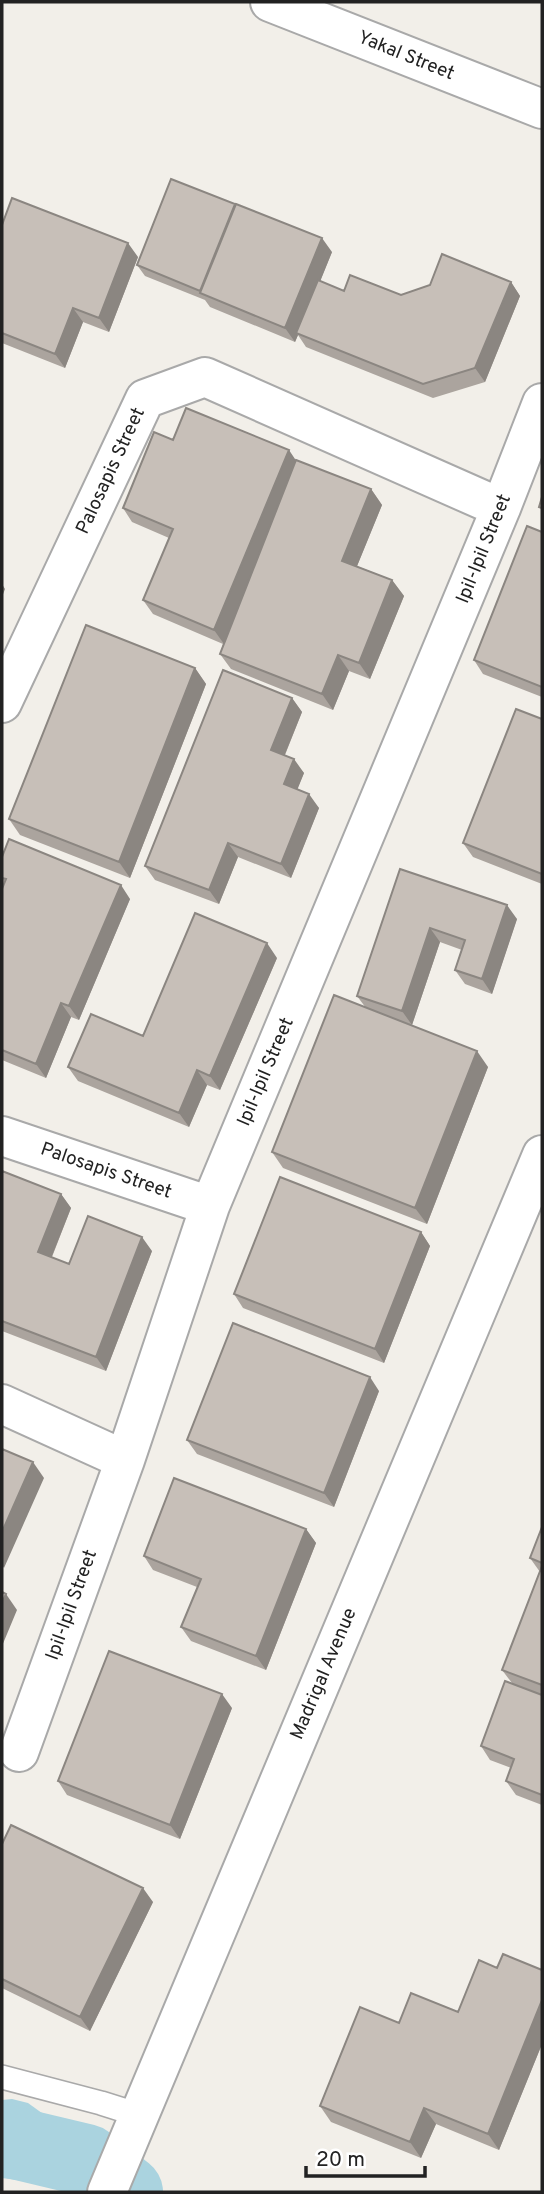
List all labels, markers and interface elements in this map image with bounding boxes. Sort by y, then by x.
street label: Yakal Street [354,26,458,86]
street label: Palosapis Street [71,404,151,538]
street label: Ipil-Ipil Street [451,491,517,607]
street label: Ipil-Ipil Street [232,1014,300,1130]
street label: Palosapis Street [37,1137,175,1205]
street label: Ipil-Ipil Street [41,1546,103,1664]
street label: Madrigal Avenue [285,1605,363,1743]
scale bar [306,2134,425,2178]
text: 20 m [316,2147,365,2174]

